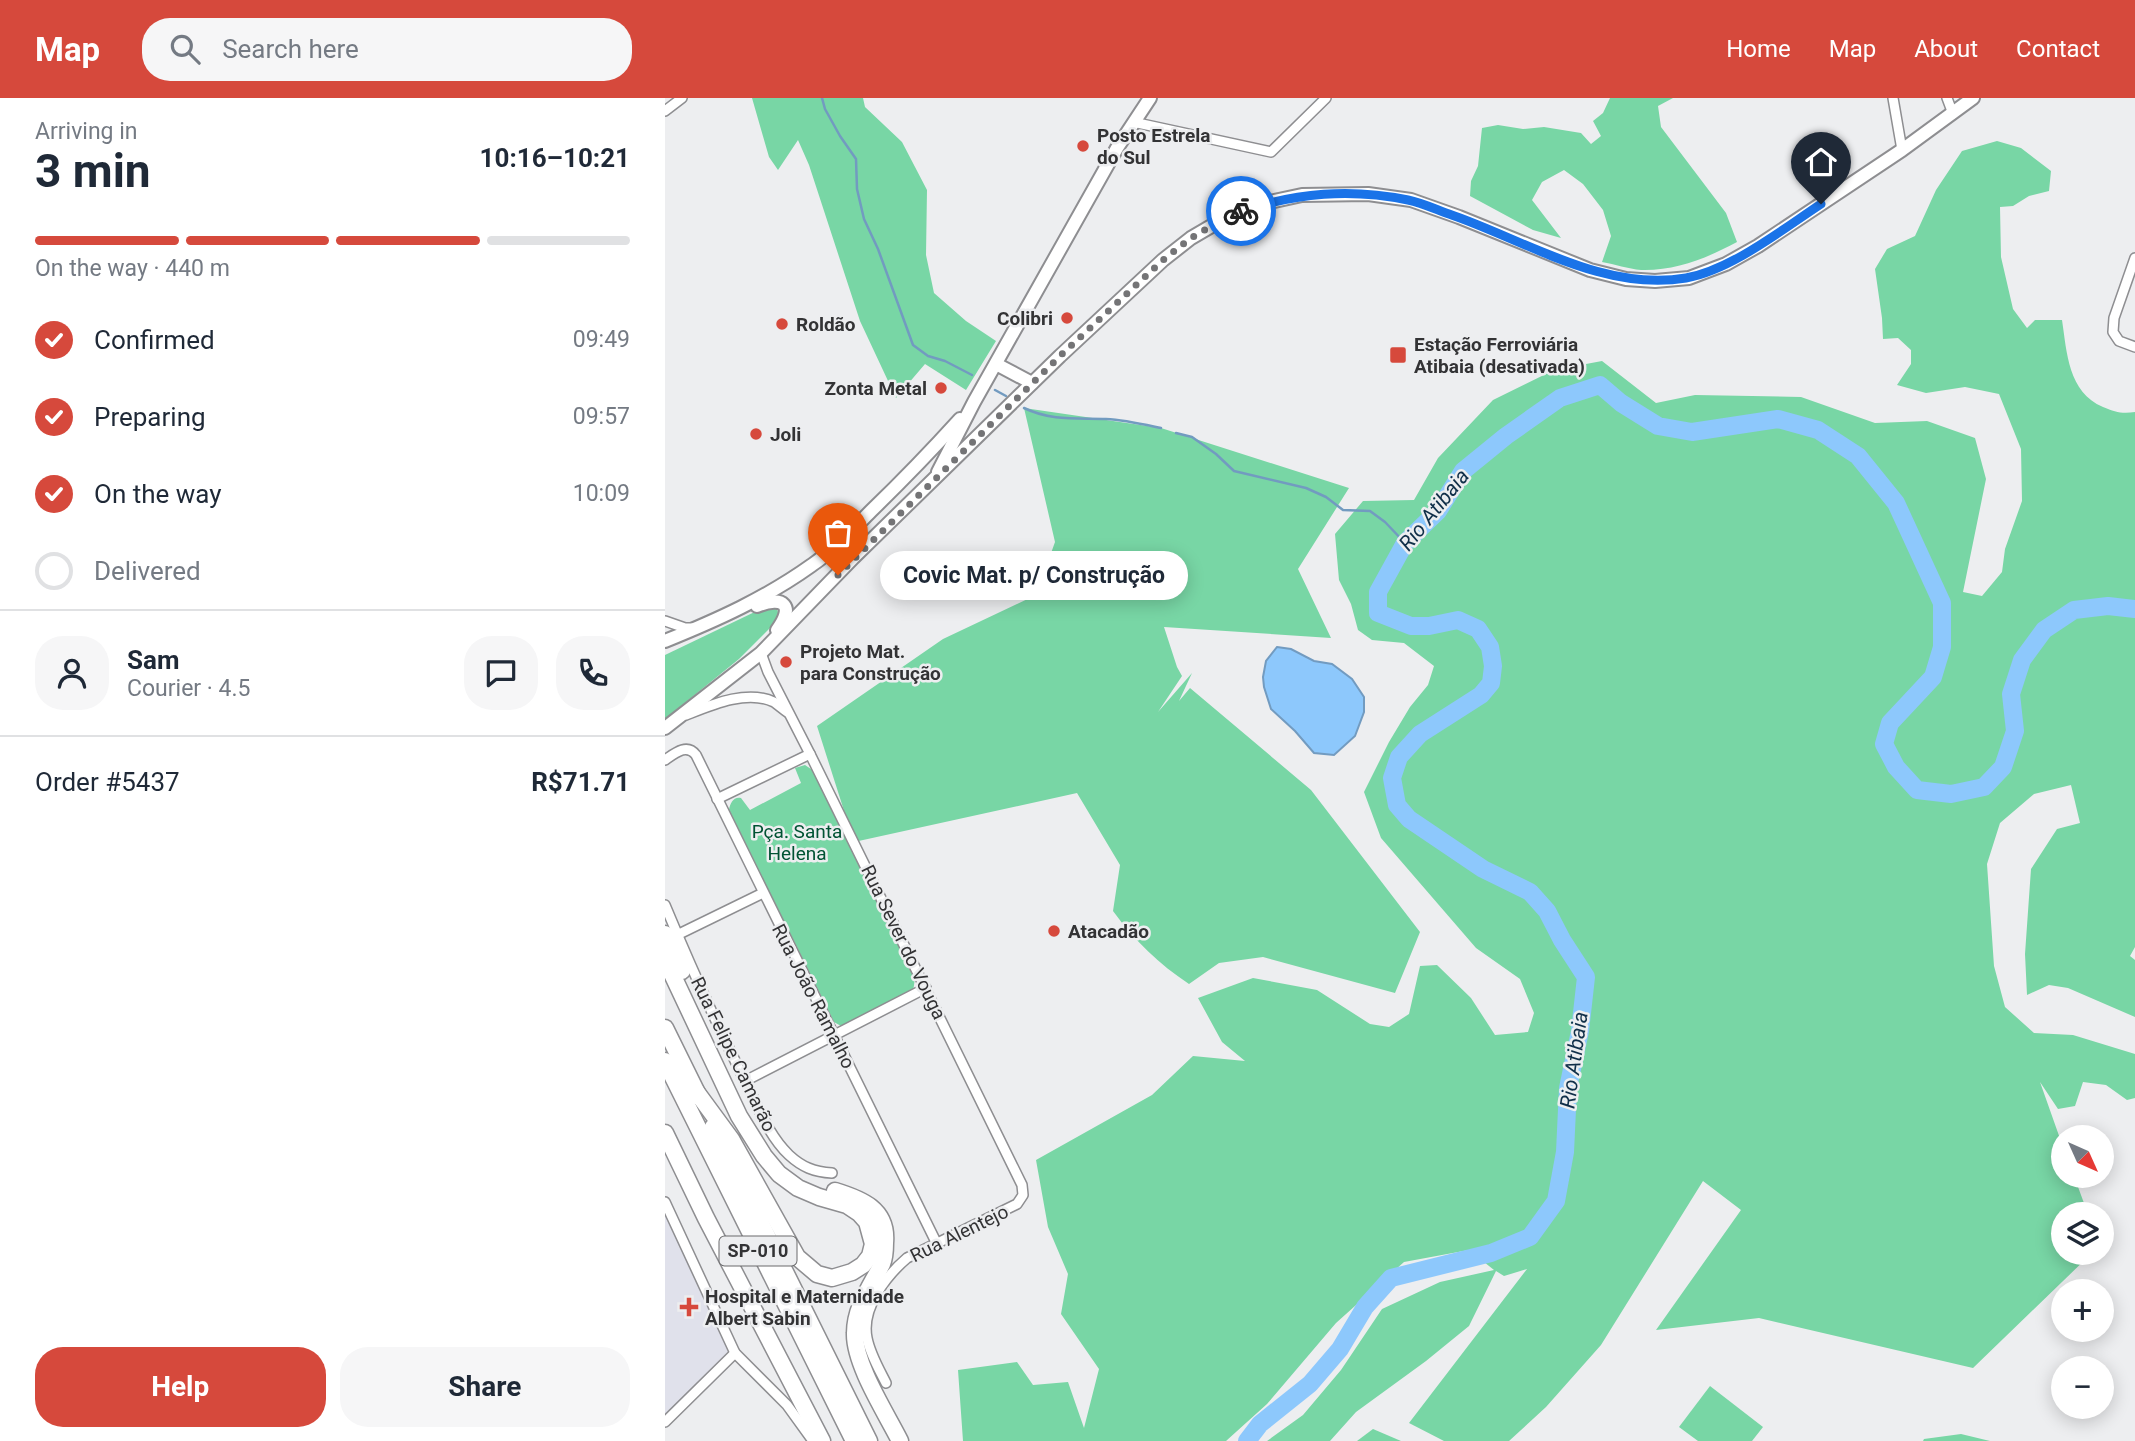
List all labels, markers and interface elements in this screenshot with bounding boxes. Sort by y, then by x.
search box [142,18,632,81]
text: Map [35,30,100,69]
icon: search [166,30,204,68]
text: Search here [222,34,359,64]
text: Home [1726,35,1791,63]
text: Map [1829,35,1876,63]
text: About [1914,35,1978,63]
text: Contact [2016,35,2100,63]
text: Arriving in [35,118,138,145]
place label: Posto Estrela do Sul [1097,124,1210,169]
pin [1791,132,1851,204]
marker: Posto Estrela do Sul [1075,138,1091,154]
text: 10:16–10:21 [480,143,630,173]
icon: home [1802,143,1840,181]
text: 3 min [35,144,151,198]
courier [1206,176,1276,246]
icon: bike [1222,192,1260,230]
text: On the way · 440 m [35,255,230,282]
place label: Colibri [997,307,1053,330]
marker: Colibri [1059,310,1075,326]
place label: Roldão [796,313,856,336]
marker: Roldão [774,316,790,332]
icon: check [35,321,73,359]
text: Confirmed [94,325,215,355]
text: 09:49 [573,326,630,353]
place label: Estação Ferroviária Atibaia (desativada) [1414,333,1585,378]
marker: Estação Ferroviária Atibaia (desativada) [1388,345,1408,365]
place label: Zonta Metal [824,377,927,400]
marker: Zonta Metal [933,380,949,396]
icon: check [35,398,73,436]
text: Preparing [94,402,206,432]
text: 09:57 [573,403,630,430]
place label: Joli [770,423,801,446]
marker: Joli [748,426,764,442]
water label: Rio Atibaia [1394,465,1474,555]
icon: check [35,475,73,513]
text: On the way [94,479,222,509]
text: 10:09 [573,480,630,507]
pin [808,503,868,575]
icon: bag [819,514,857,552]
callout: Covic Mat. p/ Construção [880,550,1188,600]
text: Delivered [94,556,201,586]
text: Covic Mat. p/ Construção [903,562,1165,589]
button: person [35,636,109,710]
button: chat [464,636,538,710]
button: phone [556,636,630,710]
place label: Projeto Mat. para Construção [800,640,941,685]
text: Sam [127,645,179,675]
marker: Projeto Mat. para Construção [778,654,794,670]
text: Courier · 4.5 [127,675,250,702]
text: Order #5437 [35,767,180,797]
text: R$71.71 [531,767,630,797]
park label: Pça. Santa Helena [752,820,842,865]
street label: Rua Sever do Vouga [856,861,951,1023]
street label: Rua João Ramalho [767,920,860,1072]
place label: Atacadão [1068,920,1149,943]
marker: Atacadão [1046,923,1062,939]
street label: Rua Felipe Camarão [686,973,781,1135]
water label: Rio Atibaia [1555,1010,1593,1110]
north arrow [2051,1125,2114,1188]
map controls [2051,1125,2114,1419]
street label: Rua Alentejo [906,1200,1012,1267]
button: layers [2051,1202,2114,1265]
road number: SP-010 [720,1236,797,1266]
button: + [2051,1279,2114,1342]
place label: Hospital e Maternidade Albert Sabin [705,1285,904,1330]
marker: Hospital e Maternidade Albert Sabin [679,1297,699,1317]
button: Help [35,1347,326,1427]
button: Share [340,1347,630,1427]
button: − [2051,1356,2114,1419]

